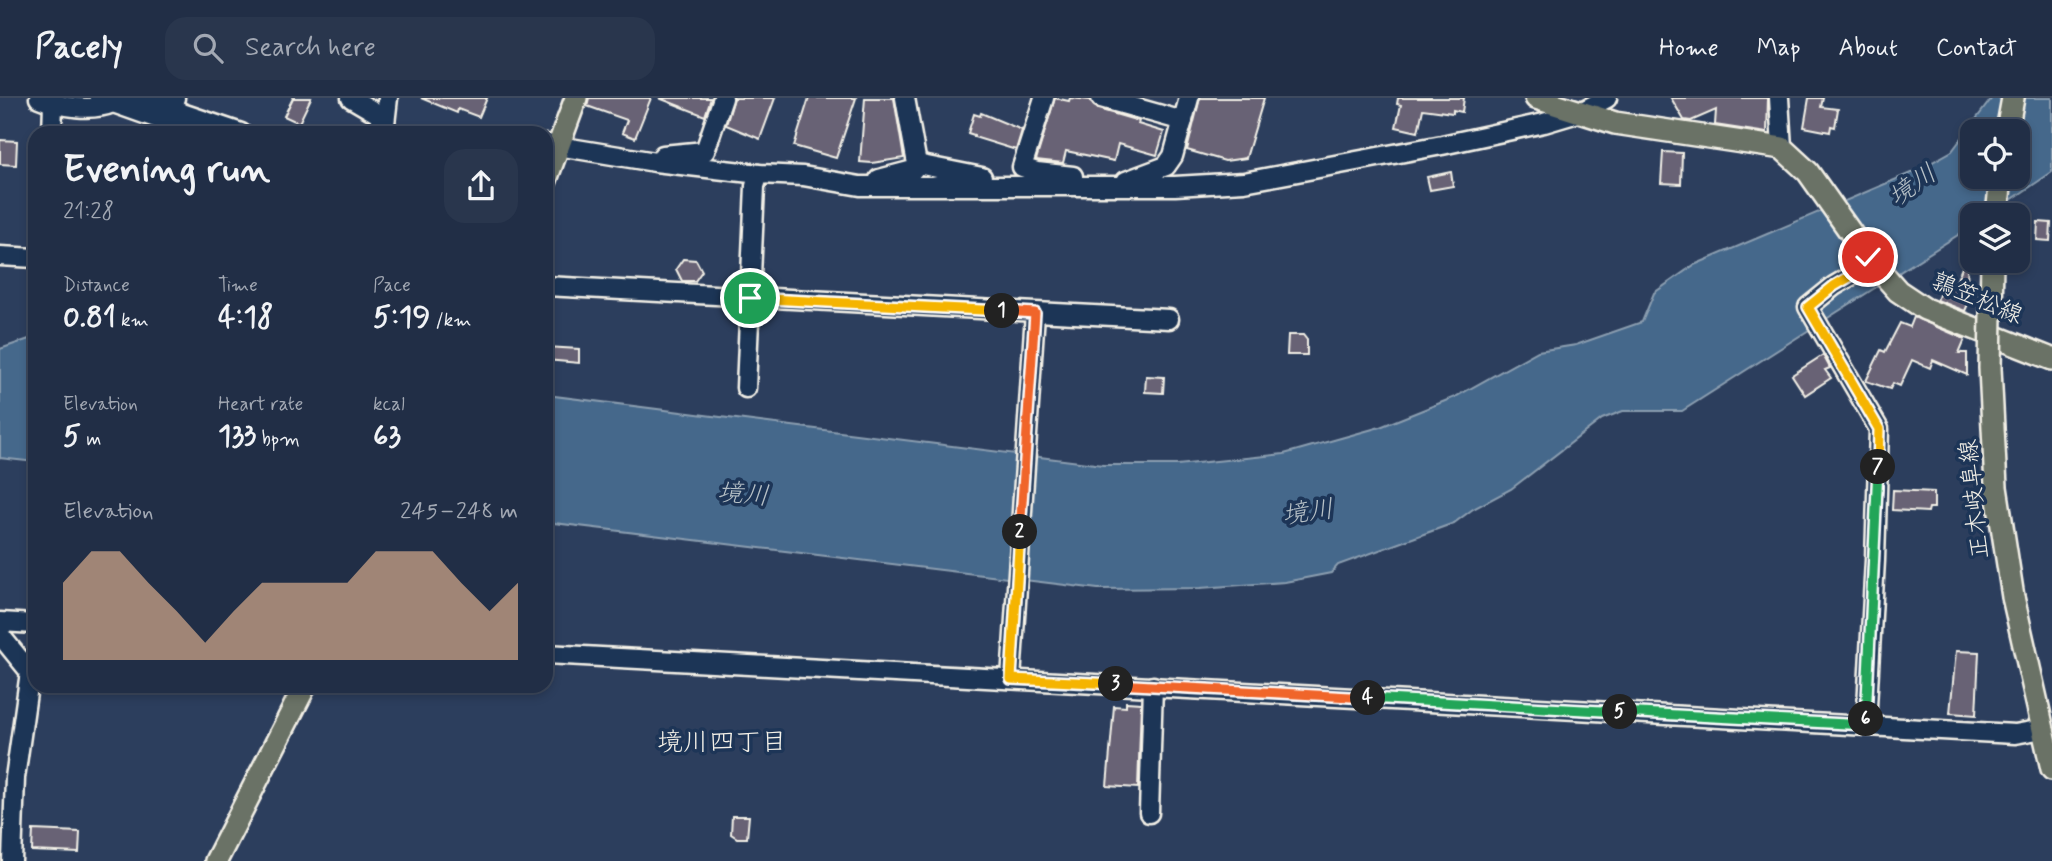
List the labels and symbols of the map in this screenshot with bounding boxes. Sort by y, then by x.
water label: 境川 [1882,157,1944,215]
pin [1838,227,1898,287]
street label: 鶉笠松線 [1927,266,2027,332]
pin [720,268,780,328]
pin: 1 [984,294,1020,328]
street label: 正木岐阜線 [1953,438,1997,560]
pin: 7 [1860,450,1896,484]
water label: 境川 [716,476,770,514]
water label: 境川 [1280,493,1336,533]
pin: 2 [1002,514,1038,550]
pin: 3 [1098,666,1134,702]
pin: 4 [1350,680,1386,716]
pin: 5 [1602,694,1638,730]
pin: 6 [1848,702,1884,736]
district label: 境川四丁目 [657,726,787,760]

